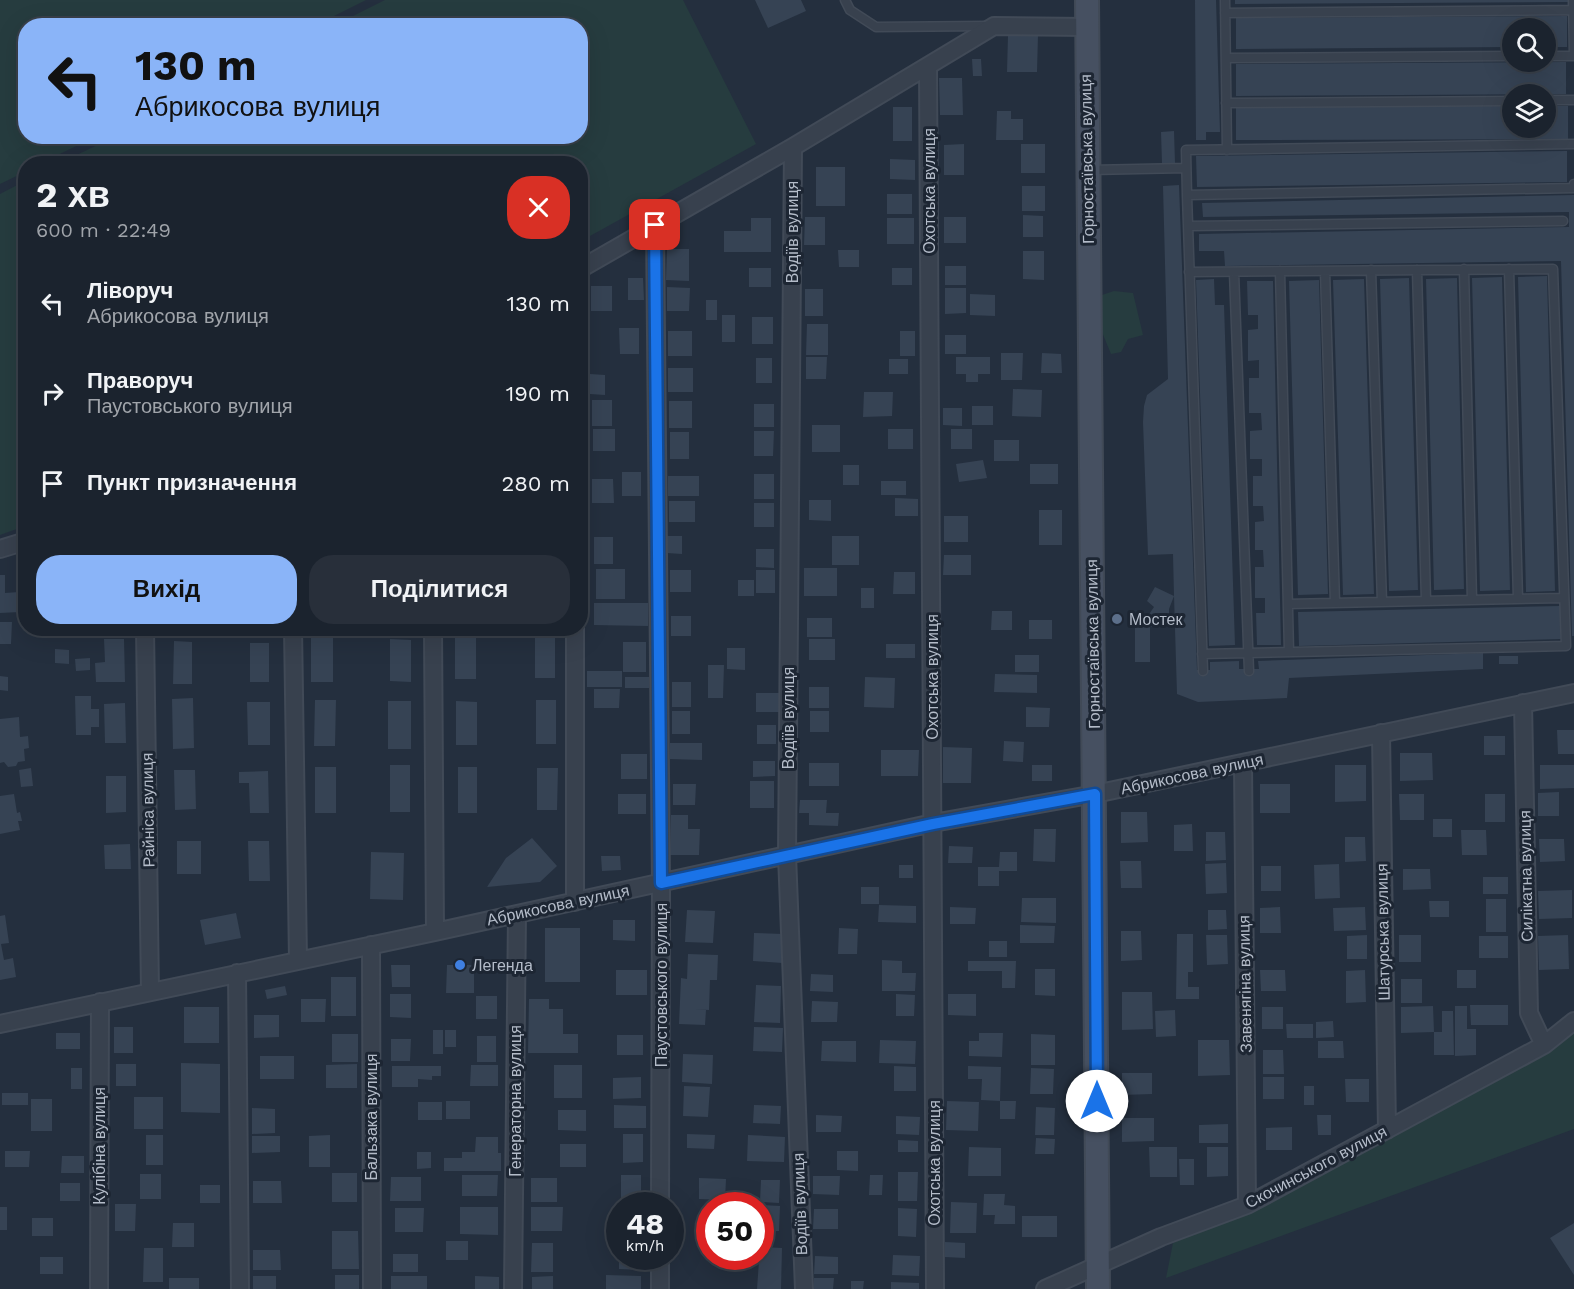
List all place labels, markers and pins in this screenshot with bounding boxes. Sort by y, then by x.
pin [629,199,680,250]
place label: Мостек [1129,610,1183,629]
marker: Мостек [1110,612,1124,626]
place label: Легенда [472,956,533,975]
marker: Легенда [453,958,467,972]

